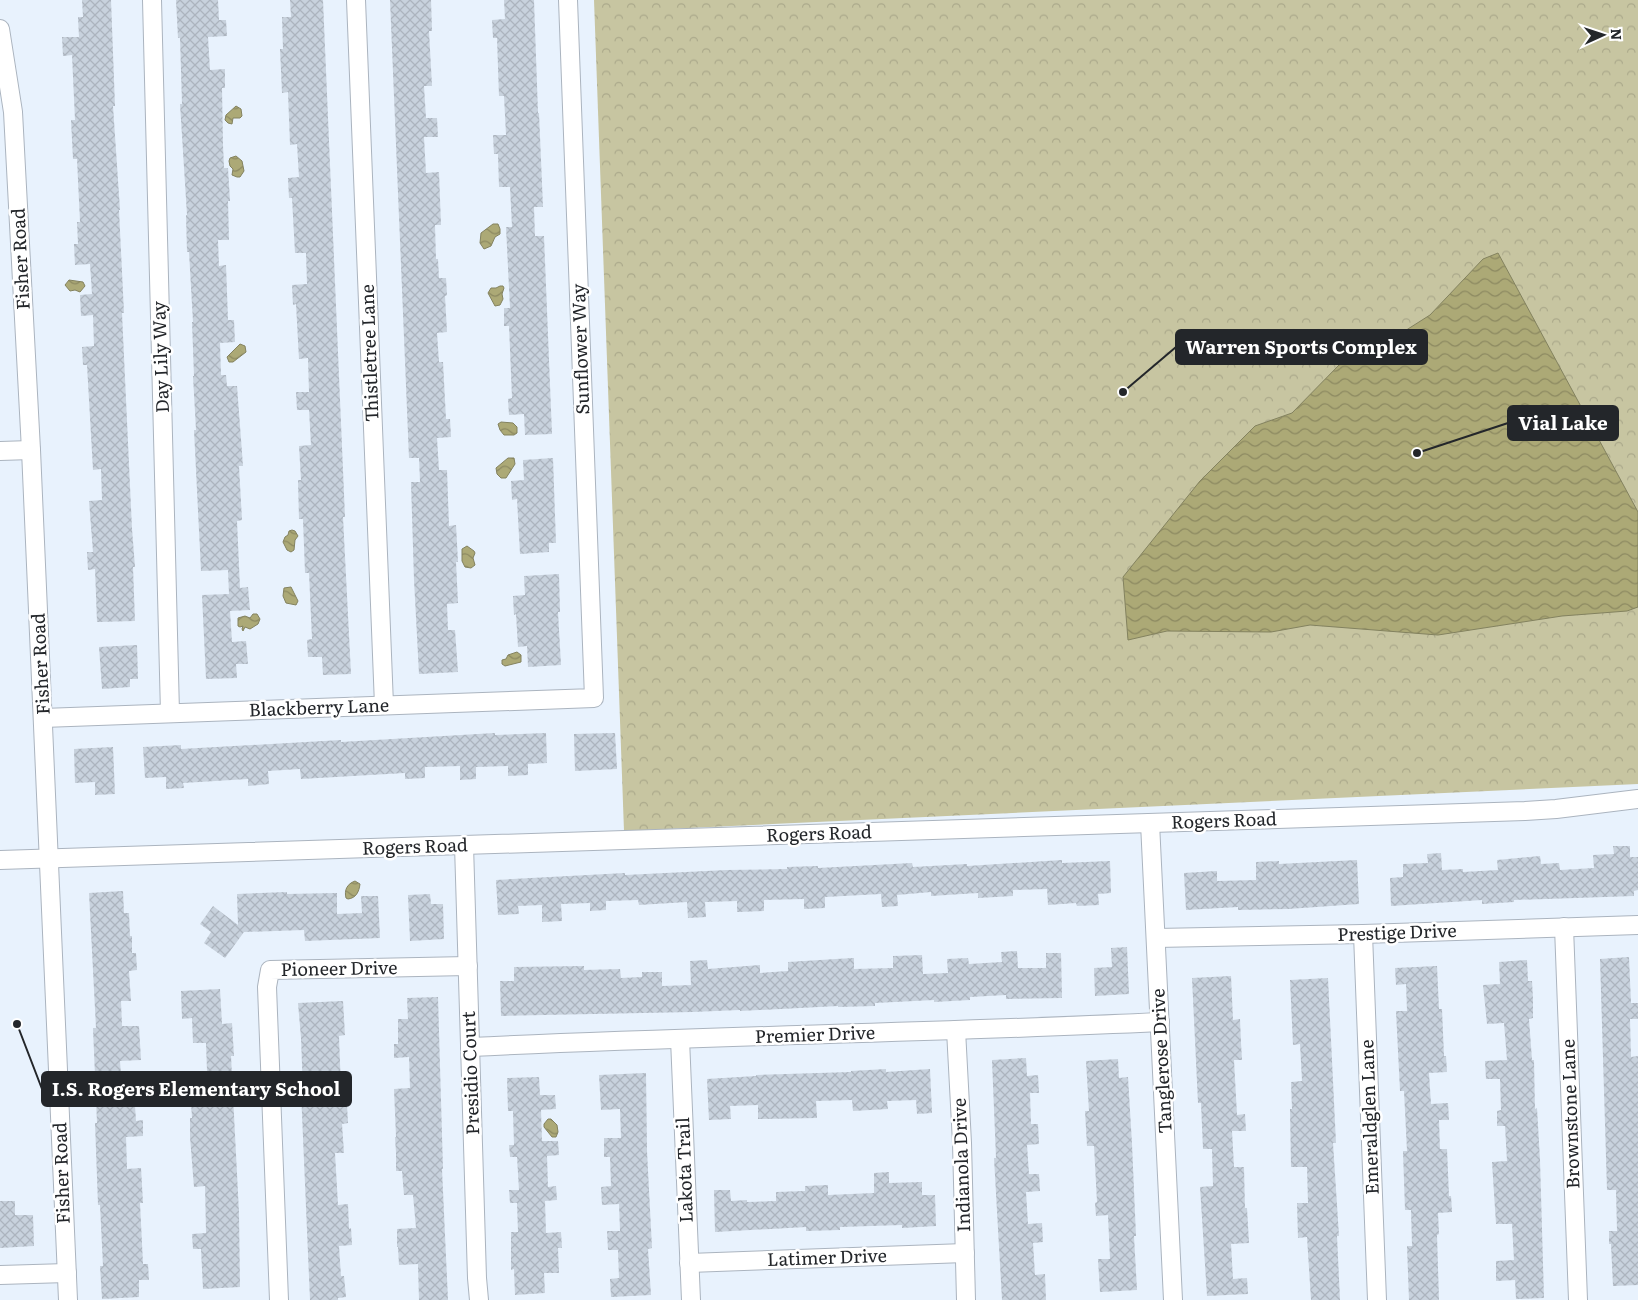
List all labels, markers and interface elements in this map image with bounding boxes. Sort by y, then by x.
north arrow [1578,10,1628,60]
text: N [1607,28,1627,41]
street label: Fisher Road [3,208,36,311]
street label: Sunflower Way [564,282,595,415]
street label: Thistletree Lane [353,284,384,422]
street label: Day Lily Way [144,300,175,413]
callout: Warren Sports Complex [1176,330,1427,364]
text: Warren Sports Complex [1185,332,1417,360]
callout: Vial Lake [1508,406,1618,440]
text: Vial Lake [1518,408,1608,436]
street label: Fisher Road [23,613,56,716]
street label: Blackberry Lane [248,691,390,722]
street label: Rogers Road [1171,804,1277,835]
street label: Rogers Road [766,817,872,848]
street label: Rogers Road [362,830,468,861]
street label: Prestige Drive [1337,916,1457,947]
street label: Pioneer Drive [280,953,398,982]
street label: Tanglerose Drive [1143,988,1178,1134]
street label: Presidio Court [454,1010,485,1135]
street label: Premier Drive [754,1018,876,1049]
street label: Emeraldglen Lane [1352,1039,1385,1195]
street label: Brownstone Lane [1553,1039,1586,1190]
callout: I.S. Rogers Elementary School [42,1072,351,1106]
text: I.S. Rogers Elementary School [52,1074,340,1102]
street label: Indianola Drive [945,1097,976,1233]
street label: Lakota Trail [668,1117,699,1223]
street label: Fisher Road [45,1122,76,1224]
street label: Latimer Drive [767,1241,887,1272]

